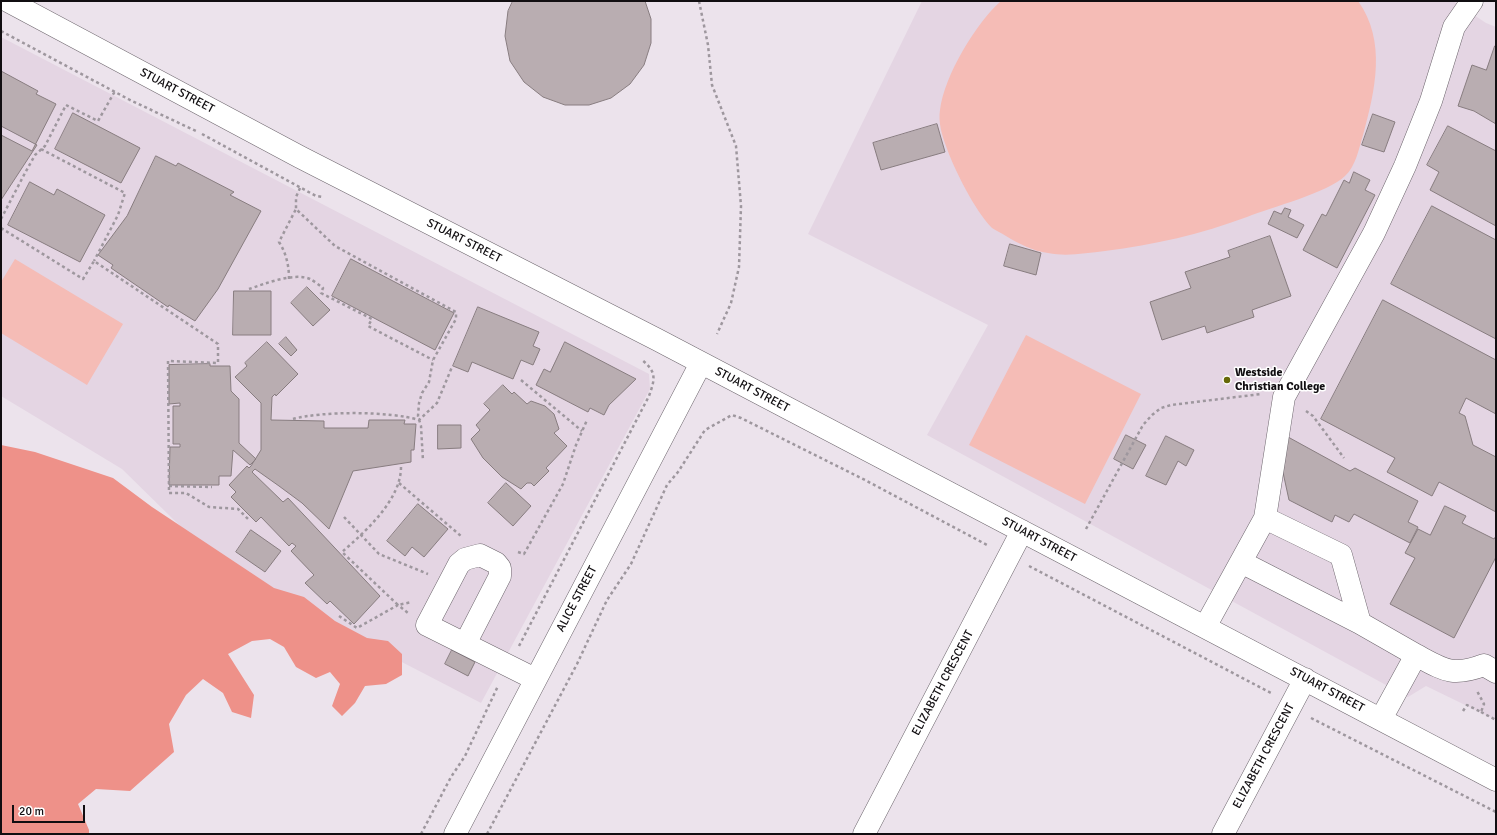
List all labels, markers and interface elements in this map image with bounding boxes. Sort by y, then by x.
street label: STUART STREET [137,65,217,117]
street label: STUART STREET [424,216,504,266]
street label: STUART STREET [712,364,792,416]
place label: Westside Christian College [1235,366,1325,394]
marker: Westside Christian College [1222,375,1232,385]
street label: STUART STREET [999,514,1079,566]
street label: ALICE STREET [554,564,600,634]
street label: ELIZABETH CRESCENT [909,628,977,738]
street label: STUART STREET [1287,664,1367,716]
street label: ELIZABETH CRESCENT [1230,701,1298,811]
scale bar [14,797,87,823]
text: 20 m [19,804,44,819]

